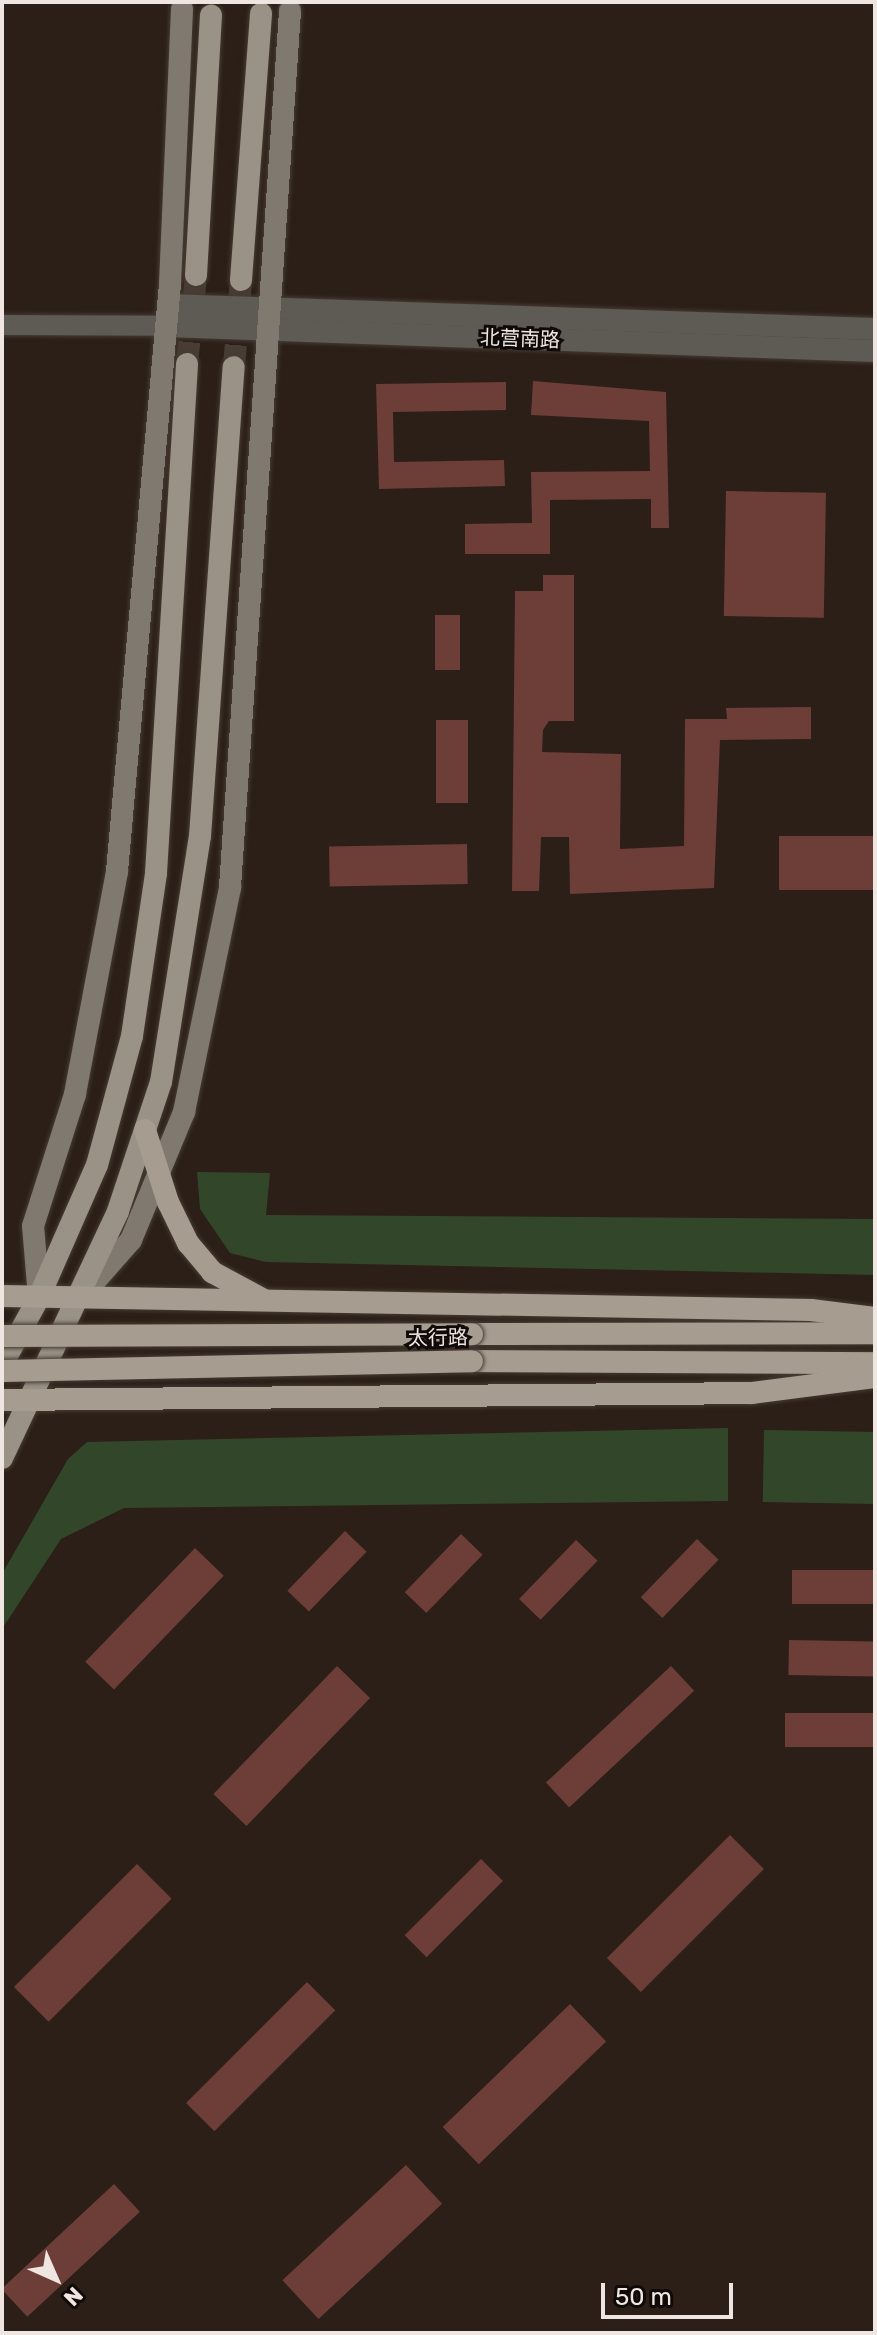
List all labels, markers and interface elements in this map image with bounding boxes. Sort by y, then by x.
street label: 北营南路 [480,326,560,352]
street label: 太行路 [408,1325,468,1351]
north arrow [16,2239,96,2319]
scale bar [605,2267,737,2317]
text: N [58,2281,88,2311]
text: 50 m [615,2283,672,2311]

